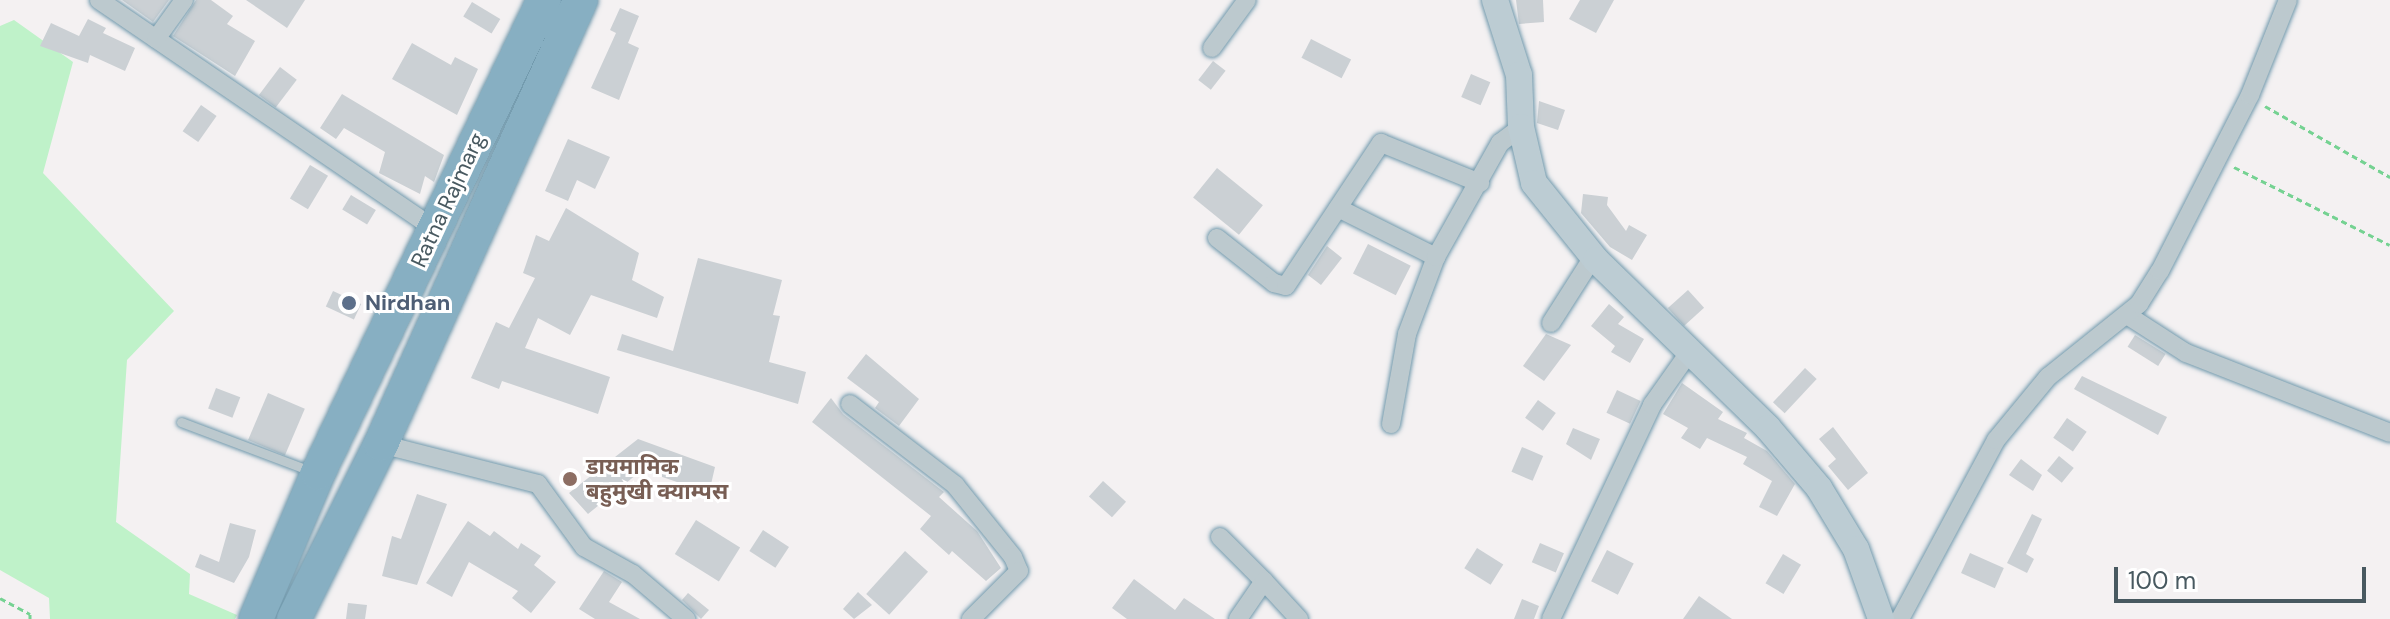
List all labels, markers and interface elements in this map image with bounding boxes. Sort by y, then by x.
street label: Ratna Rajmarg [405,129,491,271]
place label: Nirdhan [365,290,450,316]
marker: Nirdhan [340,294,358,312]
place label: डायमामिक बहुमुखी क्याम्पस [586,453,728,504]
marker: डायमामिक बहुमुखी क्याम्पस [561,470,579,488]
scale bar [2118,551,2370,601]
text: 100 m [2128,565,2196,596]

